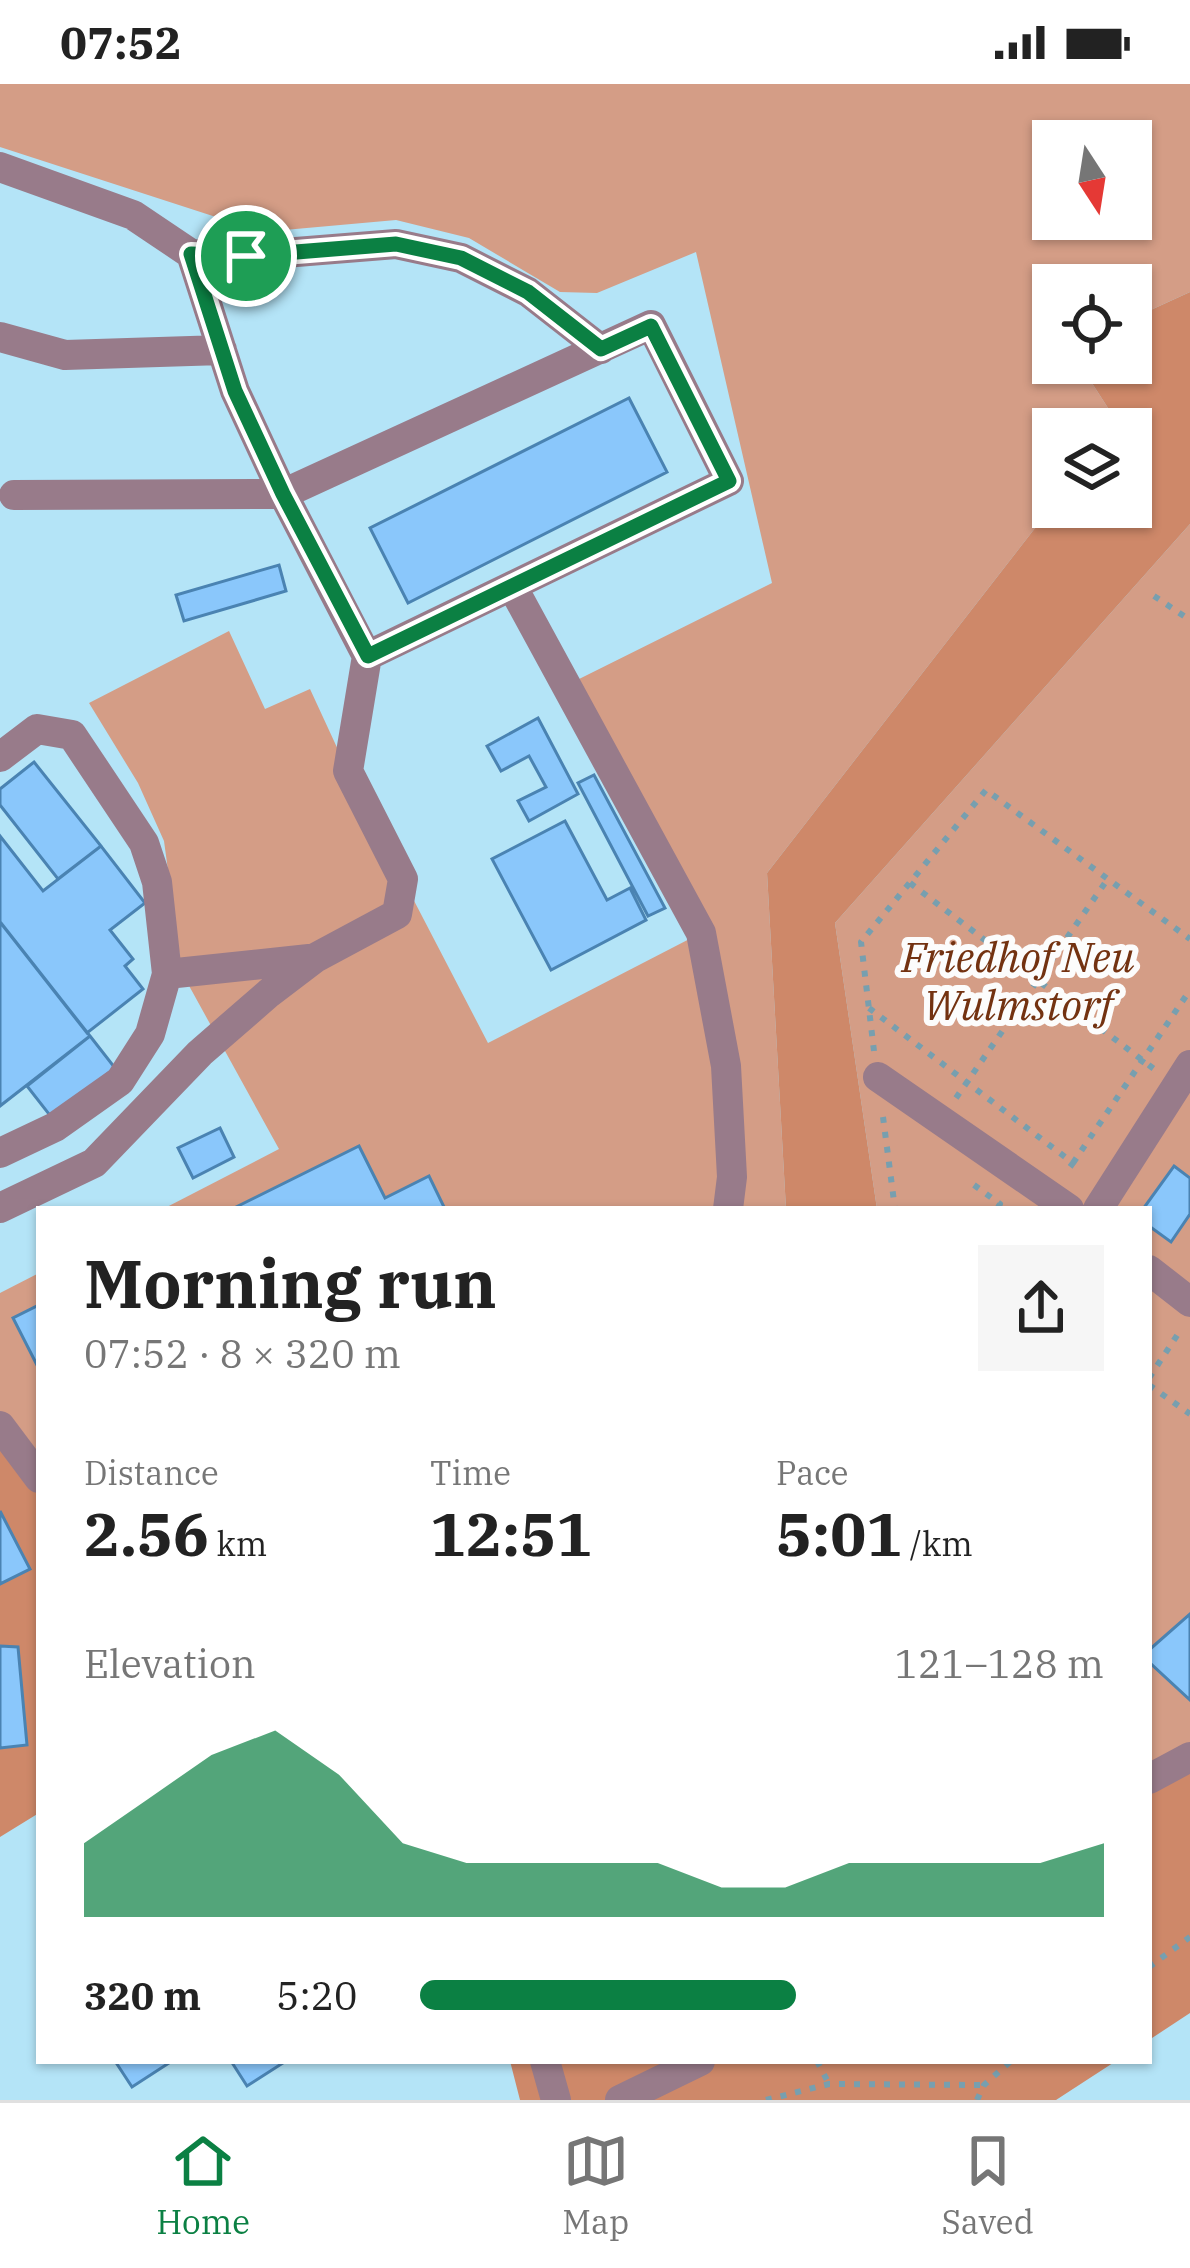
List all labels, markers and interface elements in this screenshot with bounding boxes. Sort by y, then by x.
text: 07:52 [60,13,182,71]
north arrow [1032,120,1152,240]
map controls [1032,120,1152,528]
pin [195,205,297,307]
icon: arrive [213,223,279,289]
button: locate [1032,264,1152,384]
button: layers [1032,408,1152,528]
park label: Friedhof Neu Wulmstorf [900,929,1135,1032]
text: Morning run [84,1240,497,1326]
button: share [978,1245,1104,1371]
text: 07:52 · 8 × 320 m [84,1328,401,1379]
text: Distance [84,1451,219,1494]
text: Time [430,1451,511,1494]
text: Pace [776,1451,849,1494]
text: 2.56 [84,1494,209,1573]
text: 12:51 [430,1494,592,1573]
text: 5:01 [776,1494,902,1573]
text: km [209,1522,267,1565]
text: /km [902,1522,973,1565]
text: Elevation [84,1638,256,1689]
text: 121–128 m [894,1638,1104,1689]
text: 320 m [84,1970,201,2021]
text: 5:20 [276,1970,357,2021]
tab: Home [156,2128,250,2243]
tab: Map [562,2128,629,2243]
tab: Saved [941,2128,1034,2243]

